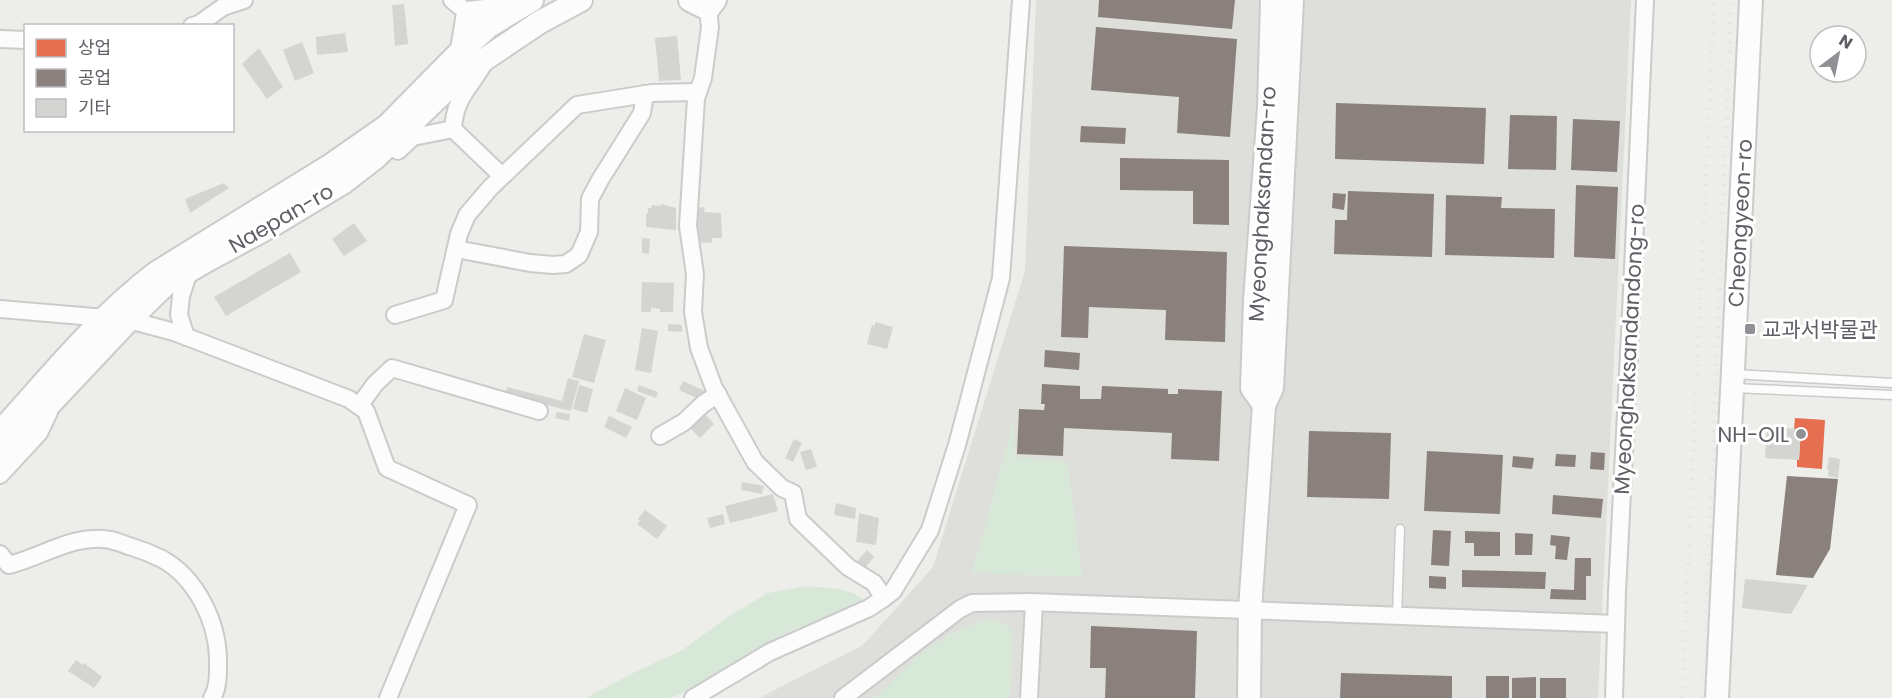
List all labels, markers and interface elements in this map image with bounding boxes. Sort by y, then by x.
legend [24,24,234,132]
north arrow [1808,24,1868,84]
text: N [1834,29,1857,55]
text: 상업 [78,35,111,60]
text: 공업 [78,65,111,90]
street label: Myeonghaksandan-ro [1241,86,1283,322]
text: 기타 [78,95,112,120]
street label: Cheongyeon-ro [1721,138,1759,308]
street label: Naepan-ro [223,176,339,260]
street label: Myeonghaksandandong-ro [1607,203,1651,495]
place label: 교과서박물관 [1762,315,1878,344]
marker: 교과서박물관 [1743,322,1757,336]
place label: NH-OIL [1717,420,1789,449]
marker: NH-OIL [1794,427,1808,441]

